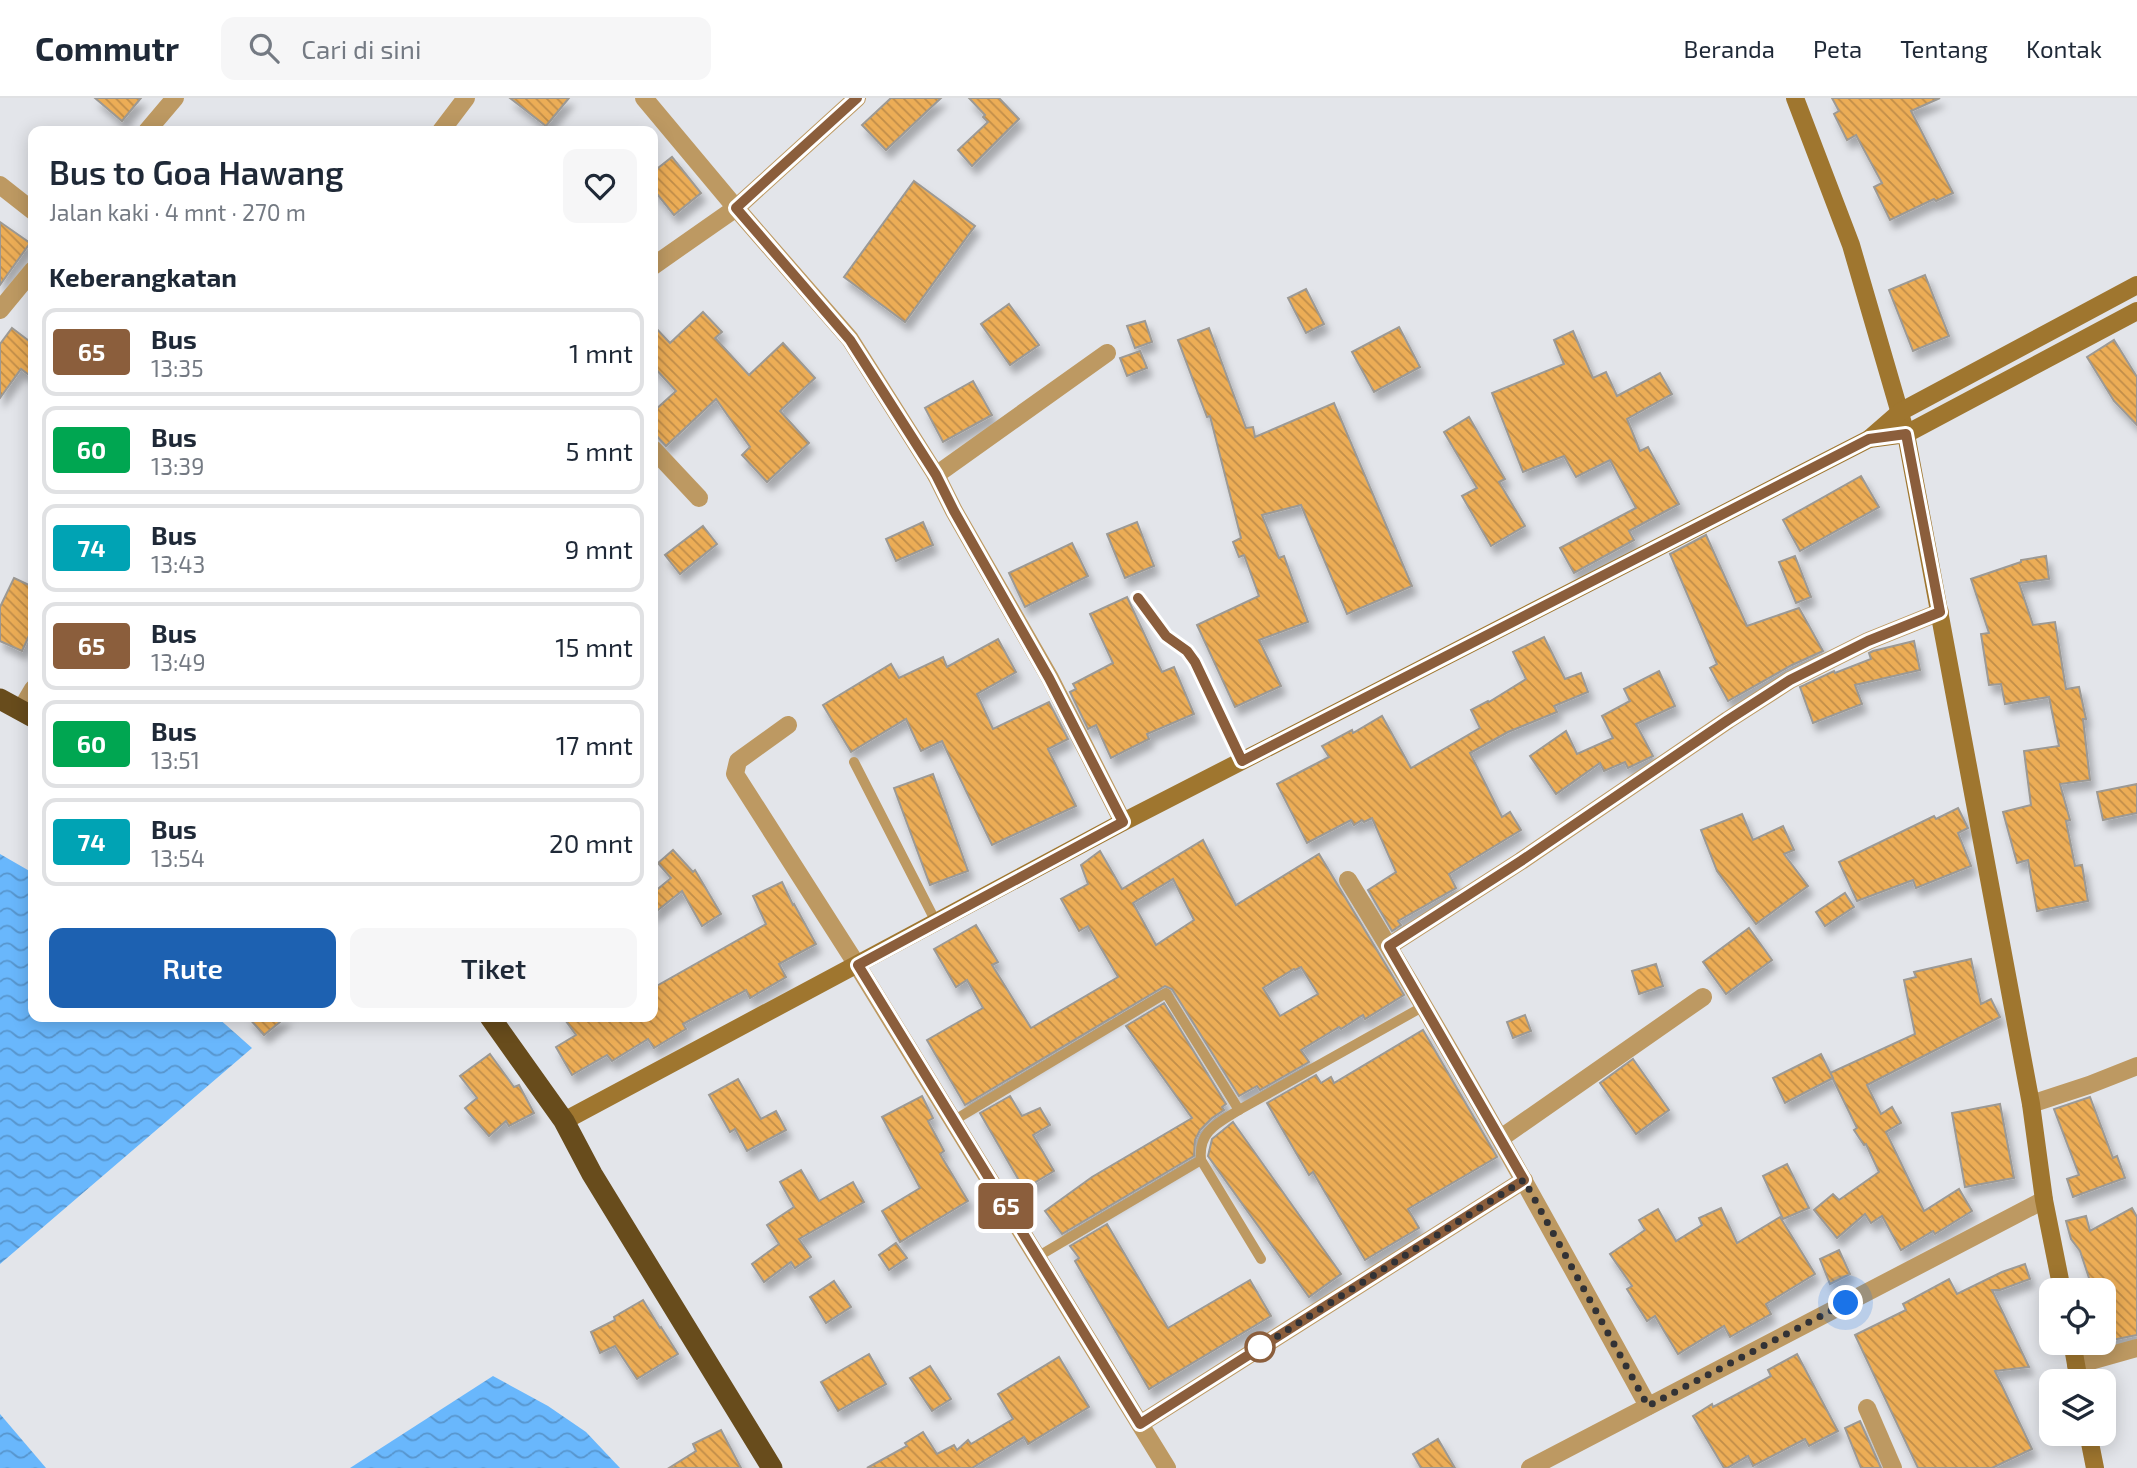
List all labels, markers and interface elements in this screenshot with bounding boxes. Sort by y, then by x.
search box [221,17,711,80]
text: Commutr [35,28,179,68]
icon: search [245,29,283,67]
text: Cari di sini [301,33,421,64]
text: Beranda [1684,34,1775,63]
text: Peta [1813,34,1862,63]
text: Tentang [1900,34,1988,63]
text: Kontak [2026,34,2102,63]
button: heart [563,149,637,223]
text: Bus to Goa Hawang [49,152,344,192]
text: Jalan kaki · 4 mnt · 270 m [49,198,306,226]
text: Keberangkatan [49,261,237,292]
text: Bus [151,323,197,354]
text: 65 [78,337,105,366]
text: 1 mnt [569,337,633,368]
text: 13:35 [151,354,204,382]
text: Bus [151,421,197,452]
text: 60 [77,435,106,464]
text: 5 mnt [565,435,633,466]
text: 13:39 [151,452,204,480]
text: Bus [151,519,197,550]
text: 74 [78,533,105,562]
text: 9 mnt [565,533,633,564]
text: 13:43 [151,550,205,578]
text: Bus [151,617,197,648]
text: 65 [78,631,105,660]
text: 15 mnt [555,631,633,662]
text: 13:49 [151,648,206,676]
text: Bus [151,715,197,746]
text: 60 [77,729,106,758]
text: 17 mnt [556,729,633,760]
text: 13:51 [151,746,200,774]
text: Bus [151,813,197,844]
text: 74 [78,827,105,856]
text: 20 mnt [549,827,633,858]
text: 13:54 [151,844,205,872]
button: Rute [49,928,336,1008]
button: Tiket [350,928,637,1008]
line badge: 65 [974,1183,1038,1229]
text: 65 [992,1191,1020,1220]
map controls [2039,1278,2116,1446]
button: locate [2039,1278,2116,1355]
your location [1828,1285,1863,1320]
unlabelled marker [1245,1332,1275,1362]
button: layers [2039,1369,2116,1446]

